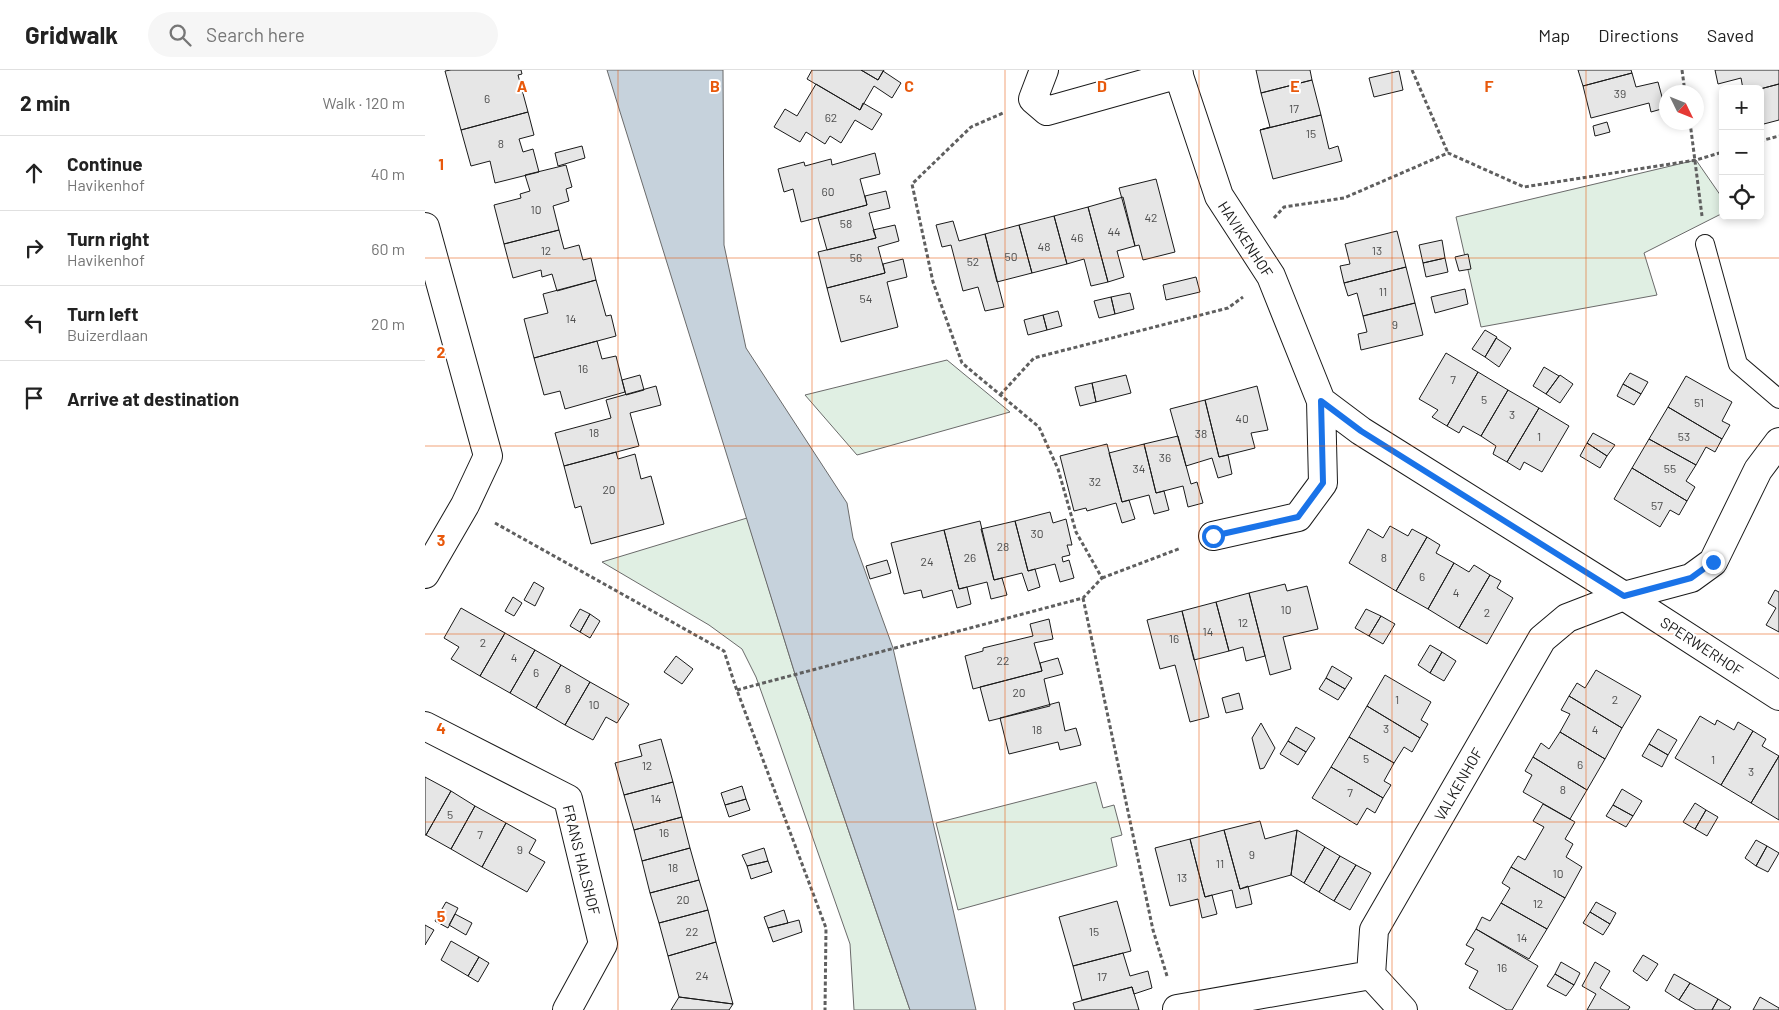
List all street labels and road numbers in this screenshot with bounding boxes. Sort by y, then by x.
street label: HAVIKENHOF [1215,198,1278,281]
street label: SPERWERHOF [1657,613,1747,680]
street label: VALKENHOF [1430,744,1486,824]
street label: FRANS HALSHOF [560,803,605,918]

